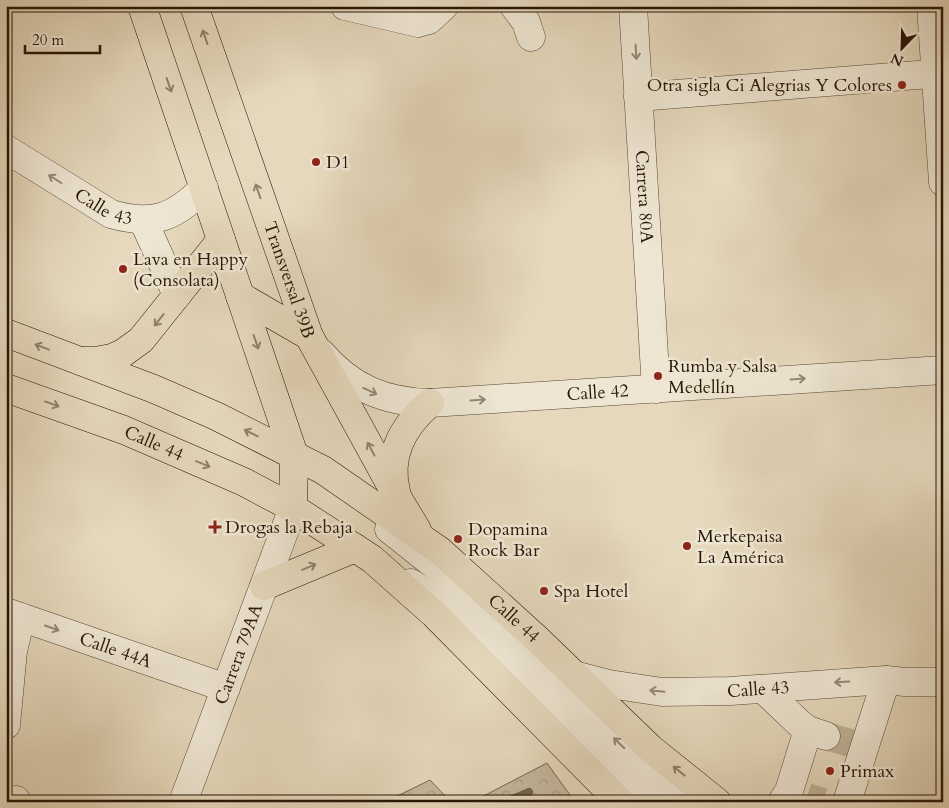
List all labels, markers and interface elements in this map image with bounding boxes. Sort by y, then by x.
scale bar [25,22,100,54]
north arrow [876,22,926,72]
text: 20 m [32,30,64,50]
one-way arrow [199,30,209,46]
one-way arrow [631,43,640,59]
text: N [888,48,906,71]
place label: Otra sigla Ci Alegrias Y Colores [647,73,892,98]
one-way arrow [165,77,174,93]
marker: Otra sigla Ci Alegrias Y Colores [896,79,908,91]
street label: Carrera 80A [629,149,660,244]
place label: D1 [326,150,350,175]
marker: D1 [310,156,322,168]
one-way arrow [48,174,62,185]
street label: Calle 43 [70,182,134,231]
one-way arrow [253,183,262,199]
street label: Transversal 39B [258,218,321,341]
place label: Lava en Happy (Consolata) [133,247,249,293]
marker: Lava en Happy (Consolata) [117,263,129,275]
one-way arrow [153,313,164,326]
one-way arrow [252,334,261,349]
one-way arrow [35,342,50,351]
place label: Rumba y Salsa Medellín [668,354,778,400]
marker: Rumba y Salsa Medellín [652,370,664,382]
one-way arrow [789,375,805,384]
street label: Calle 42 [566,378,630,407]
one-way arrow [362,387,377,396]
one-way arrow [470,395,486,404]
one-way arrow [44,400,59,409]
street label: Calle 44 [121,419,188,467]
one-way arrow [244,428,259,437]
one-way arrow [366,442,376,457]
one-way arrow [195,460,210,469]
place label: Drogas la Rebaja [225,515,353,540]
place label: Dopamina Rock Bar [468,517,548,563]
marker: Drogas la Rebaja [209,521,221,533]
place label: Merkepaisa La América [697,524,785,570]
marker: Dopamina Rock Bar [452,533,464,545]
marker: Merkepaisa La América [681,540,693,552]
one-way arrow [301,561,316,571]
place label: Spa Hotel [554,579,629,604]
marker: Spa Hotel [538,585,550,597]
street label: Calle 44 [483,588,545,648]
street label: Carrera 79AA [208,600,269,708]
one-way arrow [44,624,60,633]
street label: Calle 44A [76,626,155,674]
street label: Calle 43 [726,674,790,704]
one-way arrow [834,678,850,687]
one-way arrow [649,686,665,696]
one-way arrow [613,737,625,749]
place label: Primax [840,759,894,784]
marker: Primax [824,765,836,777]
one-way arrow [672,766,685,777]

